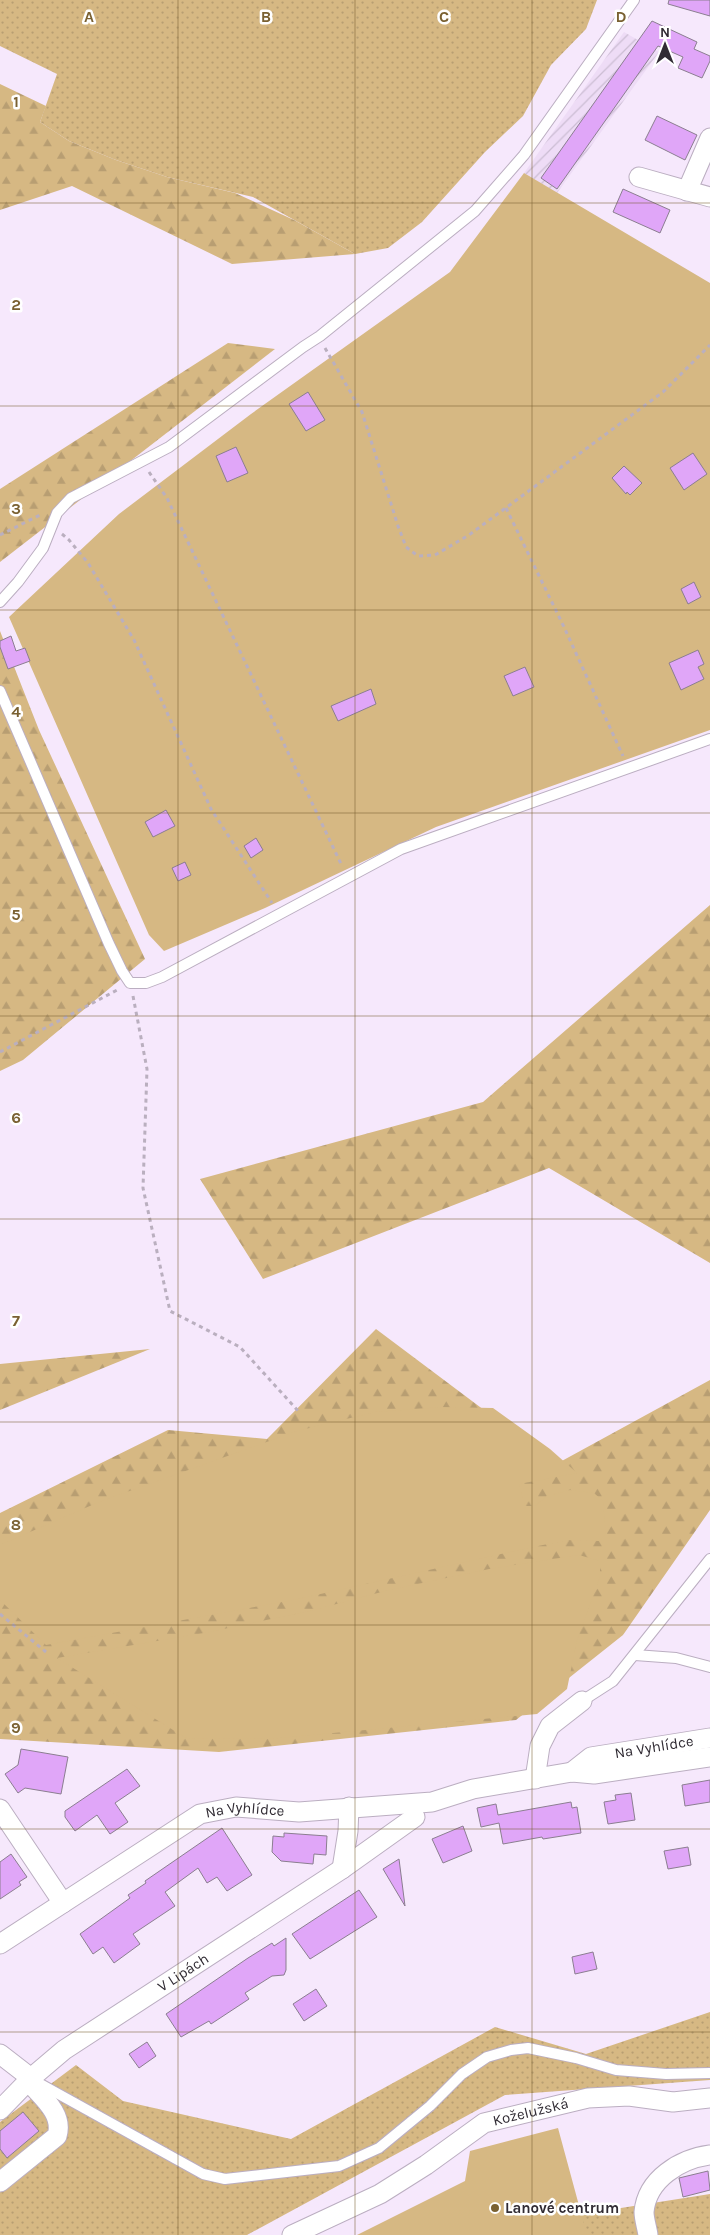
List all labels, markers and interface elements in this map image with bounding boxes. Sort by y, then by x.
text: A [84,7,94,26]
text: B [261,7,271,26]
text: C [439,7,449,26]
text: D [616,7,627,26]
north arrow [640,20,690,70]
text: N [660,24,670,41]
text: 1 [13,92,19,111]
text: 2 [11,295,21,314]
text: 3 [11,499,21,518]
text: 4 [11,702,21,721]
text: 5 [11,905,21,924]
text: 6 [11,1108,21,1127]
text: 7 [12,1311,20,1330]
text: 8 [11,1515,21,1534]
text: 9 [11,1718,21,1737]
street label: Na Vyhlídce [613,1732,695,1762]
street label: Na Vyhlídce [204,1798,285,1822]
street label: V Lipách [154,1949,212,1996]
street label: Koželužská [491,2094,570,2130]
place label: Lanové centrum [505,2199,619,2217]
marker: Lanové centrum [489,2202,501,2214]

